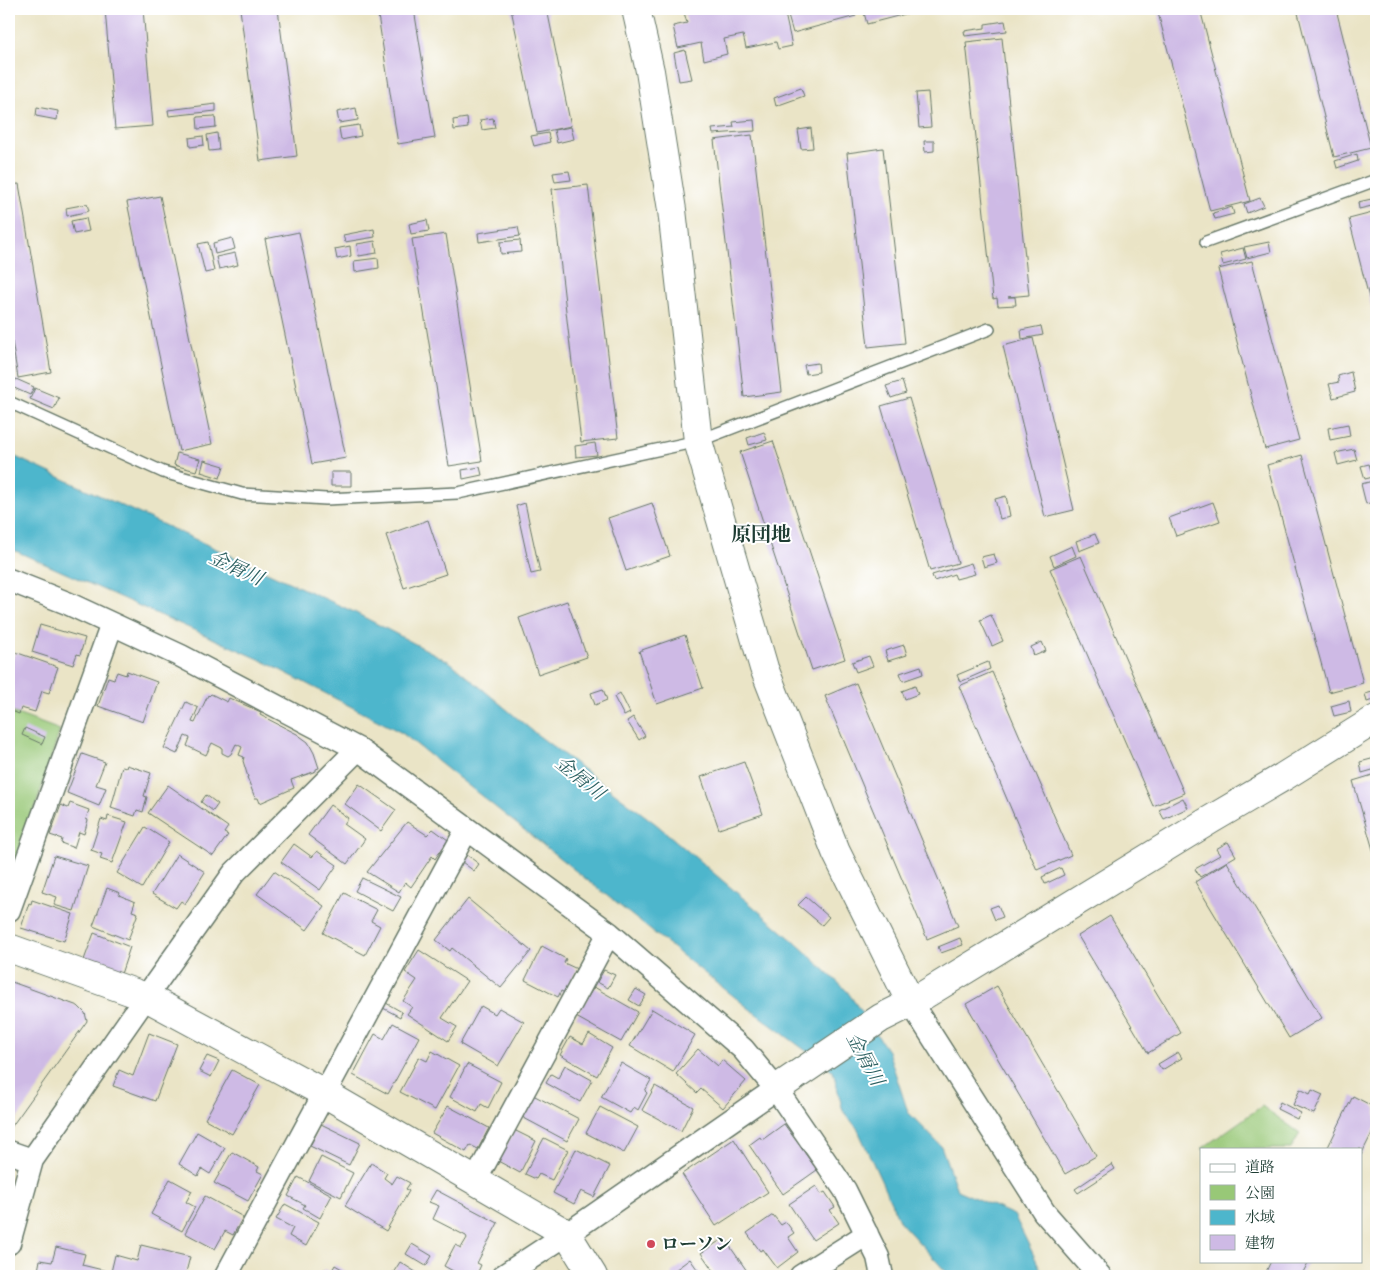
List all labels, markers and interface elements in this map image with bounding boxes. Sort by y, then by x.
district label: 原団地 [731,521,791,548]
water label: 金屑川 [205,544,269,593]
water label: 金屑川 [550,750,612,807]
water label: 金屑川 [840,1028,891,1092]
legend [1200,1148,1362,1262]
text: 道路 [1245,1157,1275,1177]
text: 公園 [1245,1183,1275,1203]
text: 水域 [1245,1207,1275,1227]
place label: ローソン [661,1232,732,1256]
text: 建物 [1245,1233,1275,1253]
marker: ローソン [645,1238,657,1250]

